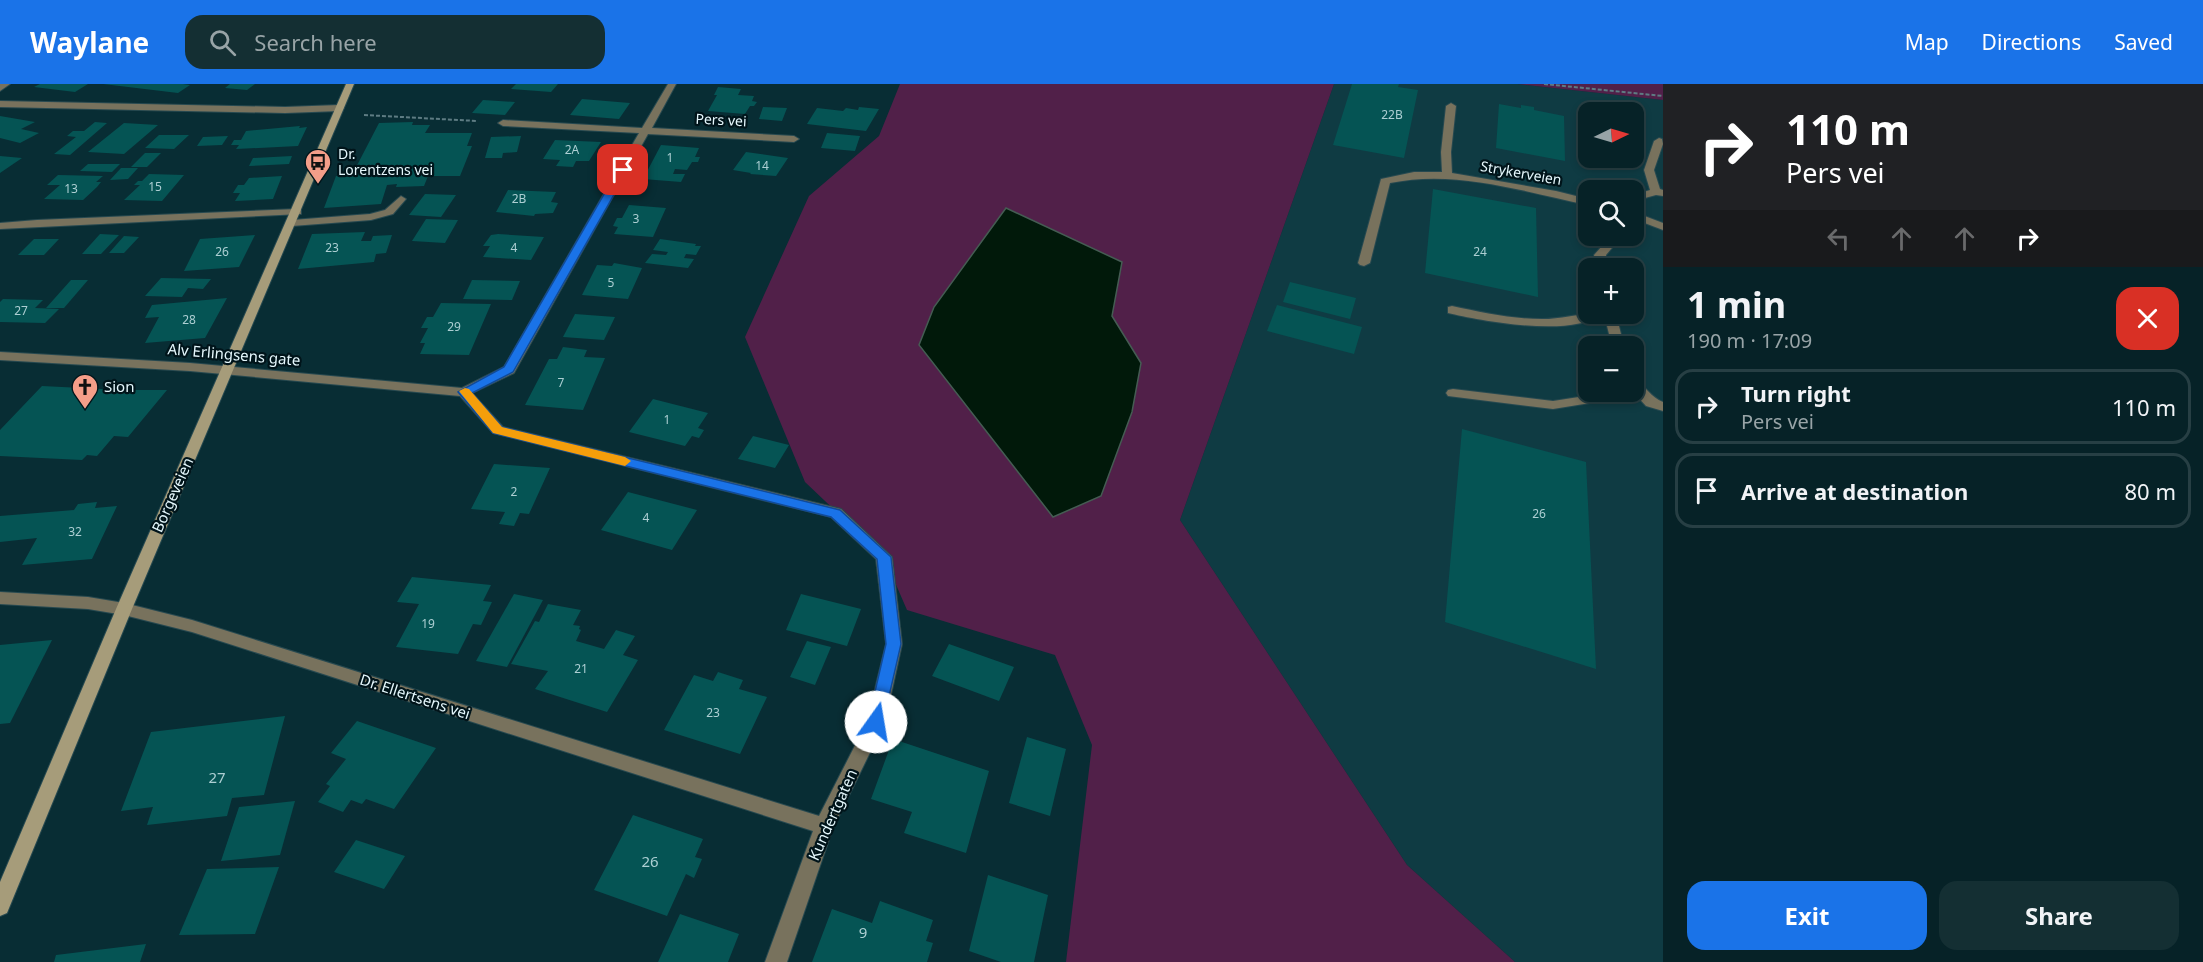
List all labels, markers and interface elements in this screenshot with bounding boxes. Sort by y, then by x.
search box [185,15,605,69]
text: Waylane [30,23,149,61]
icon: search [206,26,239,59]
text: Search here [254,27,377,57]
text: Map [1905,28,1949,56]
text: Directions [1982,28,2081,56]
text: Saved [2114,28,2173,56]
text: 110 m [1786,100,1910,157]
north arrow [1578,102,1644,168]
map controls [1578,102,1644,402]
house number: 22B [1381,106,1403,123]
icon: right [1687,108,1765,186]
street label: Pers vei [695,109,747,130]
house number: 2A [565,141,580,158]
place label: Dr. Lorentzens vei [338,144,433,179]
pin [597,144,648,195]
bus stop icon: Dr. Lorentzens vei [303,147,333,185]
house number: 1 [667,149,673,166]
icon: arrive [606,153,639,186]
text: Pers vei [1786,154,1885,191]
street label: Strykerveien [1479,156,1563,189]
house number: 14 [755,157,769,174]
house number: 15 [148,178,162,195]
house number: 13 [64,180,78,197]
button: search [1578,180,1644,246]
house number: 2B [512,190,527,207]
house number: 3 [633,210,640,227]
icon: left [1822,222,1855,255]
icon: ahead [1885,222,1918,255]
icon: ahead [1948,222,1981,255]
icon: right [2011,222,2044,255]
house number: 23 [325,239,339,256]
house number: 4 [511,239,518,256]
house number: 26 [215,243,229,260]
house number: 24 [1473,243,1487,260]
button: + [1578,258,1644,324]
house number: 5 [608,274,615,291]
text: 1 min [1687,280,1786,329]
button: close [2116,287,2179,350]
house number: 27 [14,302,28,319]
house number: 28 [182,311,196,328]
house number: 29 [447,318,461,335]
text: 190 m · 17:09 [1687,327,1812,354]
button: − [1578,336,1644,402]
street label: Alv Erlingsens gate [167,338,301,370]
church icon: Sion [70,372,100,410]
house number: 7 [558,374,565,391]
place label: Sion [104,376,134,396]
text: Turn right [1741,378,1851,408]
icon: right [1690,390,1723,423]
text: 110 m [2112,392,2176,422]
text: Pers vei [1741,408,1814,435]
house number: 1 [664,411,670,428]
street label: Borgeveien [147,454,197,535]
icon: arrive [1690,474,1723,507]
text: Arrive at destination [1741,476,1968,506]
text: 80 m [2125,476,2176,506]
house number: 2 [511,483,518,500]
house number: 26 [1532,505,1546,522]
house number: 4 [643,509,650,526]
house number: 32 [68,523,82,540]
house number: 19 [421,615,435,632]
house number: 21 [574,660,588,677]
street label: Dr. Ellertsens vei [358,669,473,723]
position arrow [844,690,908,754]
house number: 23 [706,704,720,721]
street label: Kundertgaten [803,766,861,863]
house number: 27 [208,767,226,787]
house number: 26 [641,851,659,871]
button: Exit [1687,881,1927,950]
button: Share [1939,881,2179,950]
house number: 9 [859,922,867,942]

